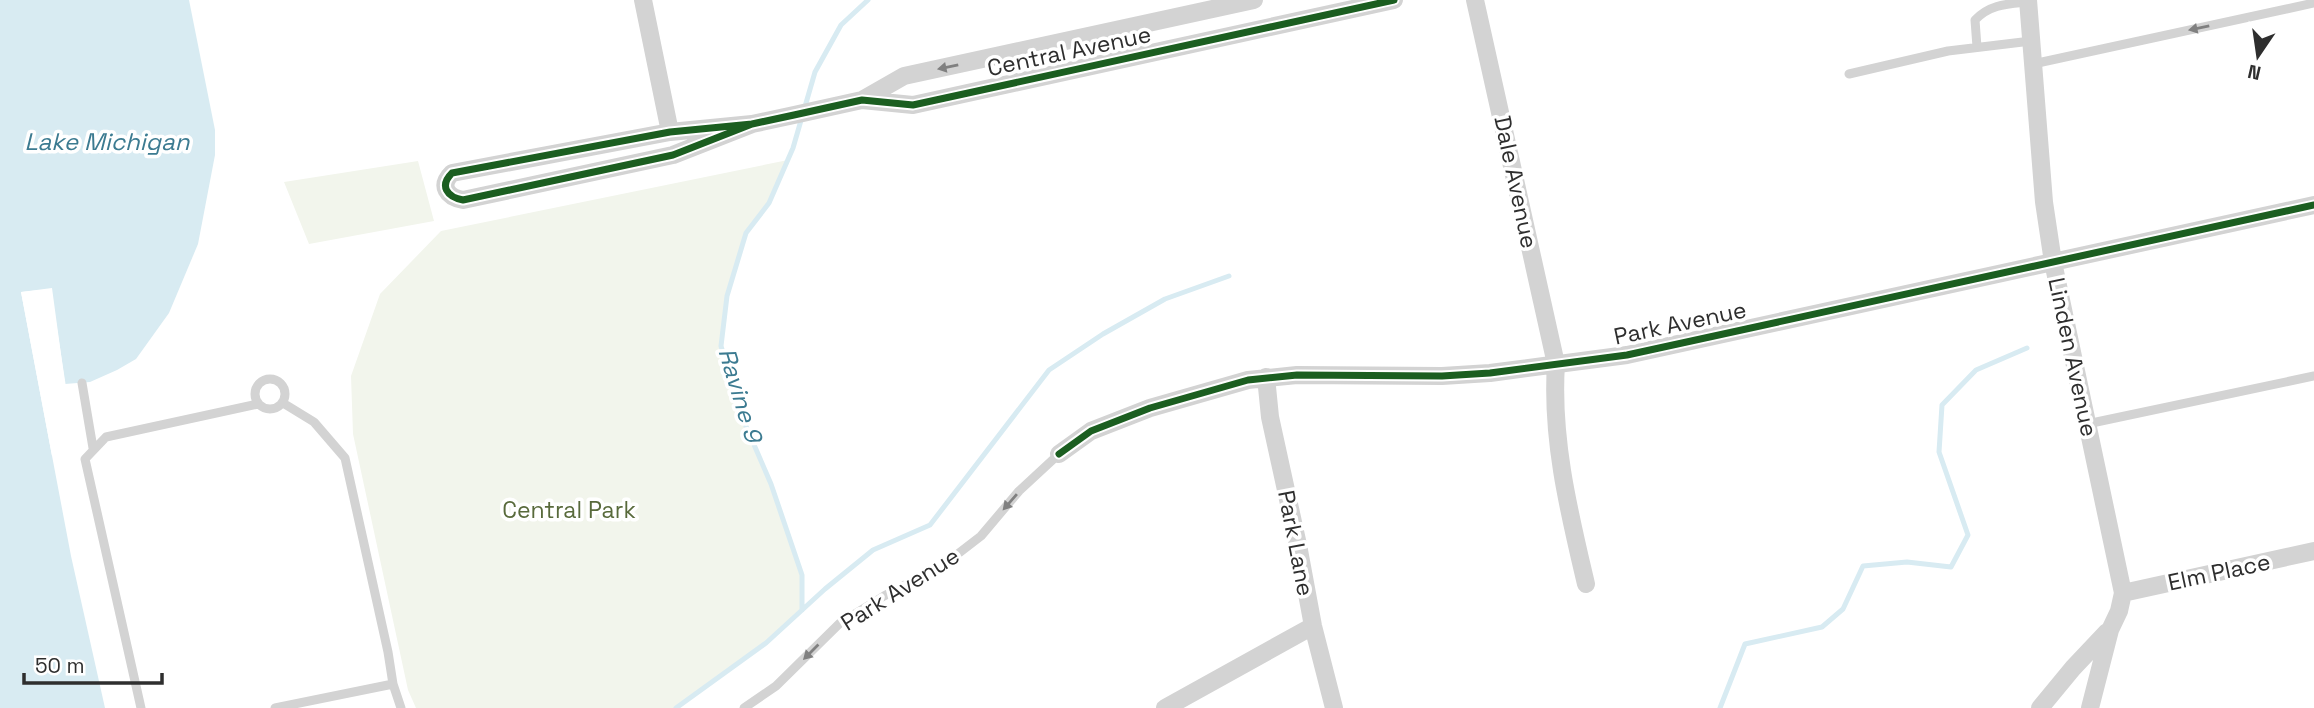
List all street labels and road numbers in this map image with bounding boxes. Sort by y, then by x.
street label: Central Avenue [984,19,1154,83]
street label: Dale Avenue [1487,113,1545,251]
street label: Linden Avenue [2042,275,2104,439]
street label: Park Avenue [1611,294,1749,352]
street label: Park Lane [1271,487,1321,599]
street label: Park Avenue [835,541,965,637]
street label: Elm Place [2165,547,2273,597]

